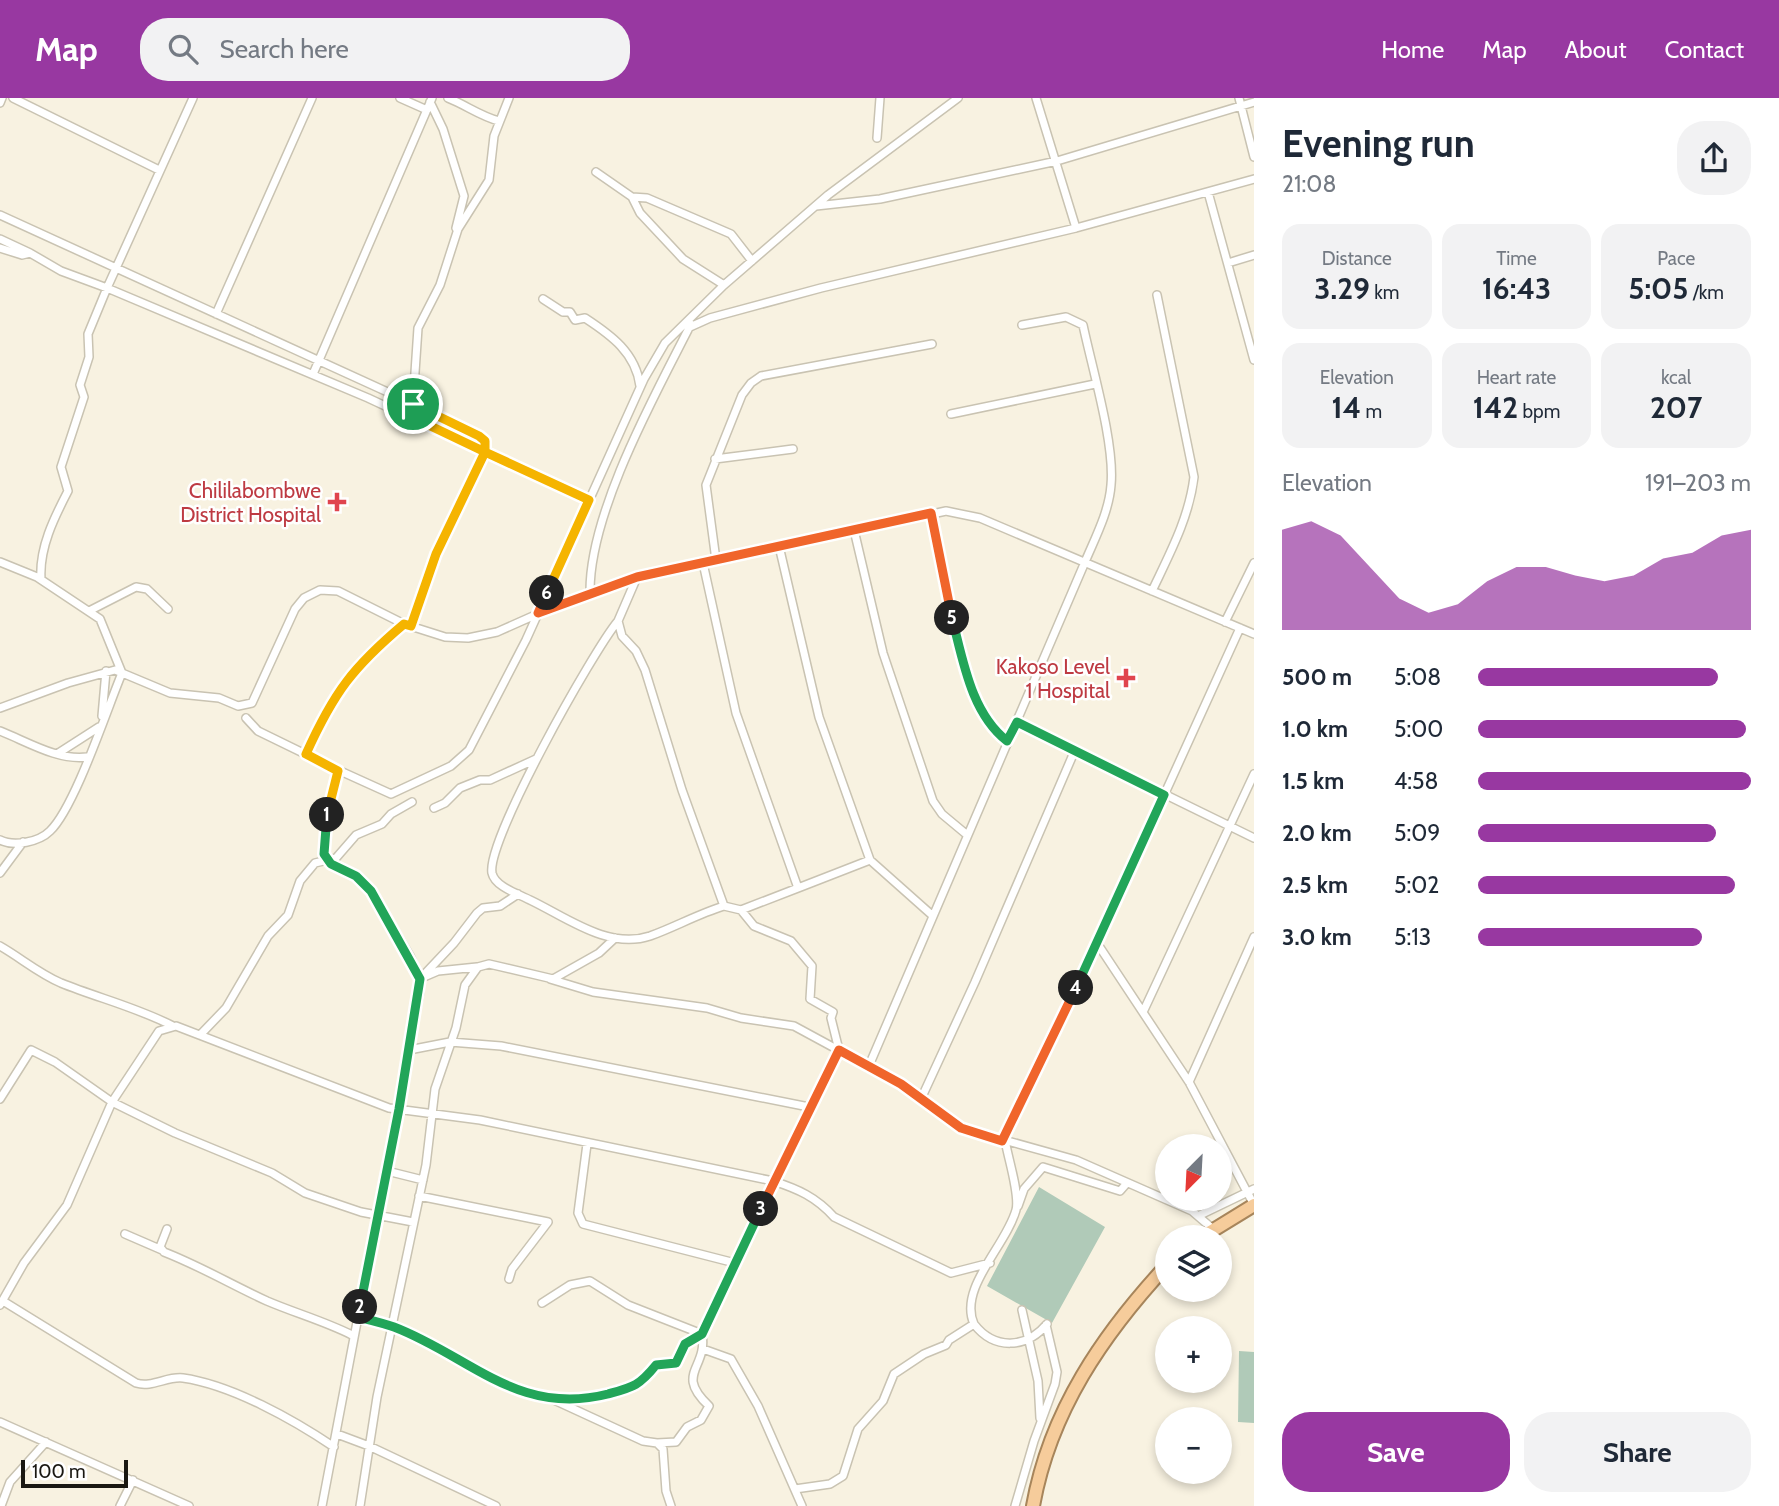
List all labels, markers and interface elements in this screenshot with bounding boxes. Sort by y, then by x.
search box [140,18,630,81]
text: Map [35,29,98,69]
icon: search [164,30,202,68]
text: Search here [220,33,349,65]
text: Home [1381,35,1444,64]
text: Map [1482,35,1527,64]
text: About [1565,35,1627,64]
text: Contact [1665,35,1744,64]
text: Evening run [1282,120,1475,167]
button: share [1677,121,1751,195]
text: 21:08 [1282,170,1336,198]
text: Distance [1322,247,1392,270]
text: Time [1496,247,1537,270]
text: Pace [1657,247,1695,270]
text: 3.29 [1314,270,1370,307]
text: 16:43 [1482,270,1551,307]
text: 5:05 [1628,270,1688,307]
text: km [1370,281,1399,304]
text: /km [1688,281,1724,304]
text: Elevation [1320,366,1394,389]
text: Heart rate [1477,366,1556,389]
text: kcal [1661,366,1691,389]
pin [383,374,443,434]
icon: arrive [394,385,432,423]
text: 14 [1332,389,1361,426]
text: 142 [1473,389,1518,426]
text: 207 [1650,389,1702,426]
text: m [1361,400,1382,423]
text: bpm [1518,400,1560,423]
text: Elevation [1282,469,1372,497]
text: 191–203 m [1645,469,1751,497]
place label: Chililabombwe District Hospital [180,478,321,527]
marker: Chililabombwe District Hospital [327,492,347,512]
pin: 6 [530,575,564,610]
text: 6 [541,581,552,604]
pin: 5 [934,601,970,636]
text: 5 [946,606,957,629]
place label: Kakoso Level 1 Hospital [996,654,1110,703]
text: 500 m [1282,663,1352,691]
text: 5:08 [1394,663,1441,691]
marker: Kakoso Level 1 Hospital [1116,668,1136,688]
text: 1.0 km [1282,715,1348,743]
text: 5:00 [1394,715,1443,743]
text: 1.5 km [1282,767,1344,795]
text: 4:58 [1394,767,1438,795]
pin: 1 [310,798,344,832]
text: 1 [323,803,330,826]
text: 2.0 km [1282,819,1352,847]
text: 5:09 [1394,819,1440,847]
text: 2.5 km [1282,871,1348,899]
text: 5:02 [1394,871,1439,899]
text: 3.0 km [1282,923,1352,951]
text: 5:13 [1394,923,1431,951]
pin: 4 [1058,970,1094,1006]
text: 4 [1070,976,1081,999]
north arrow [1155,1134,1232,1211]
map controls [1155,1134,1232,1484]
pin: 3 [744,1192,778,1226]
text: 3 [755,1197,766,1220]
button: layers [1155,1225,1232,1302]
pin: 2 [342,1290,378,1324]
text: 2 [354,1295,365,1318]
button: + [1155,1316,1232,1393]
button: − [1155,1407,1232,1484]
button: Save [1282,1412,1510,1492]
button: Share [1524,1412,1751,1492]
scale bar [21,1457,128,1489]
text: 100 m [32,1460,86,1483]

